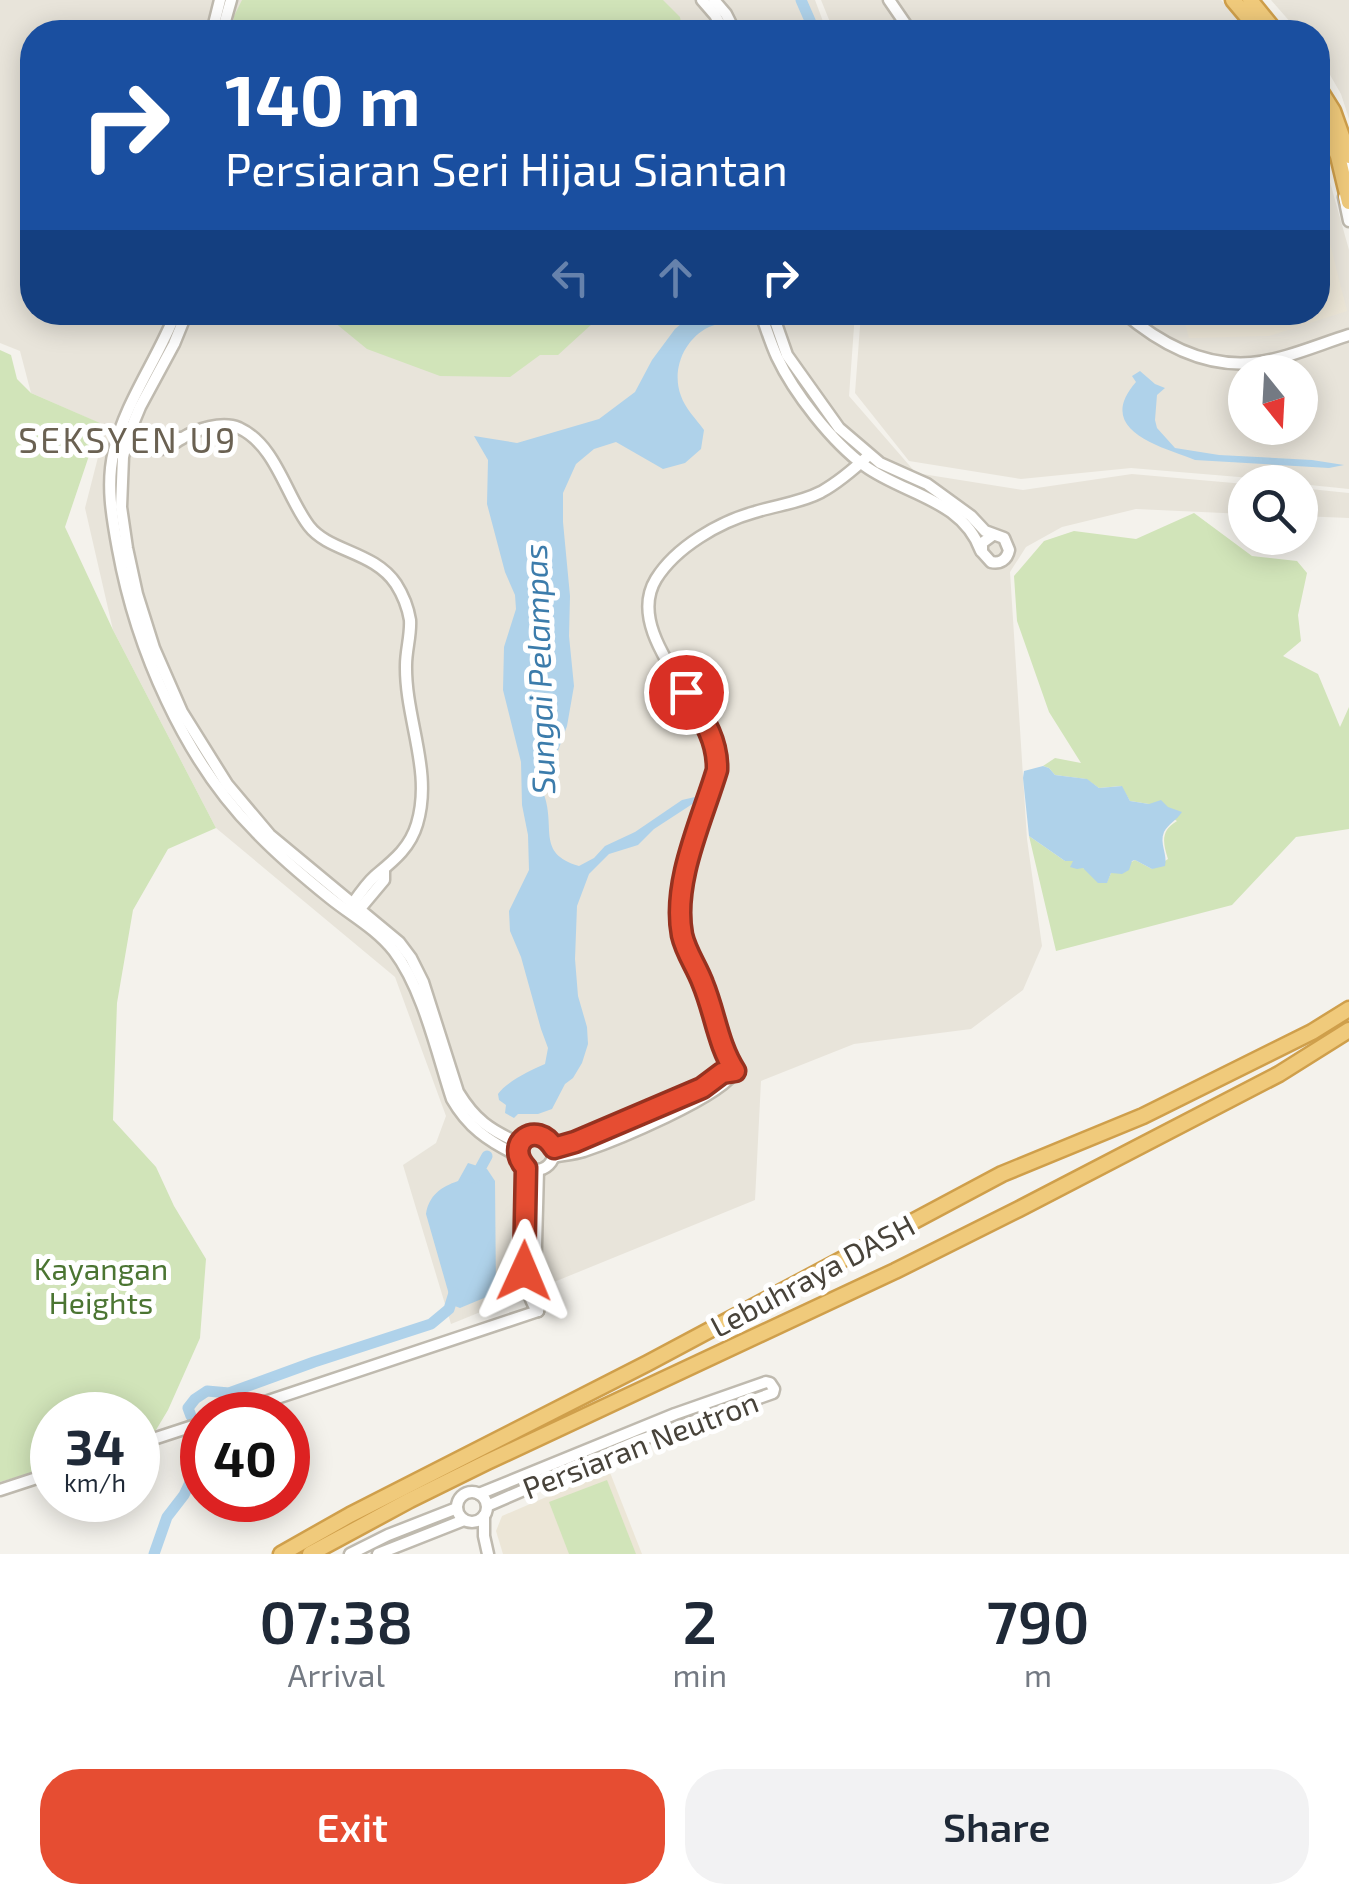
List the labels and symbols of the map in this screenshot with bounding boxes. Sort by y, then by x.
north arrow [1228,355,1318,445]
district label: SEKSYEN U9 [18,418,238,460]
water label: Sungai Pelampas [515,543,562,795]
pin [644,650,729,735]
street label: Lebuhraya DASH [704,1206,920,1344]
position arrow [472,1219,576,1323]
park label: Kayangan Heights [34,1250,168,1320]
street label: Persiaran Neutron [517,1383,763,1505]
speed limit sign: 40 [180,1392,310,1522]

